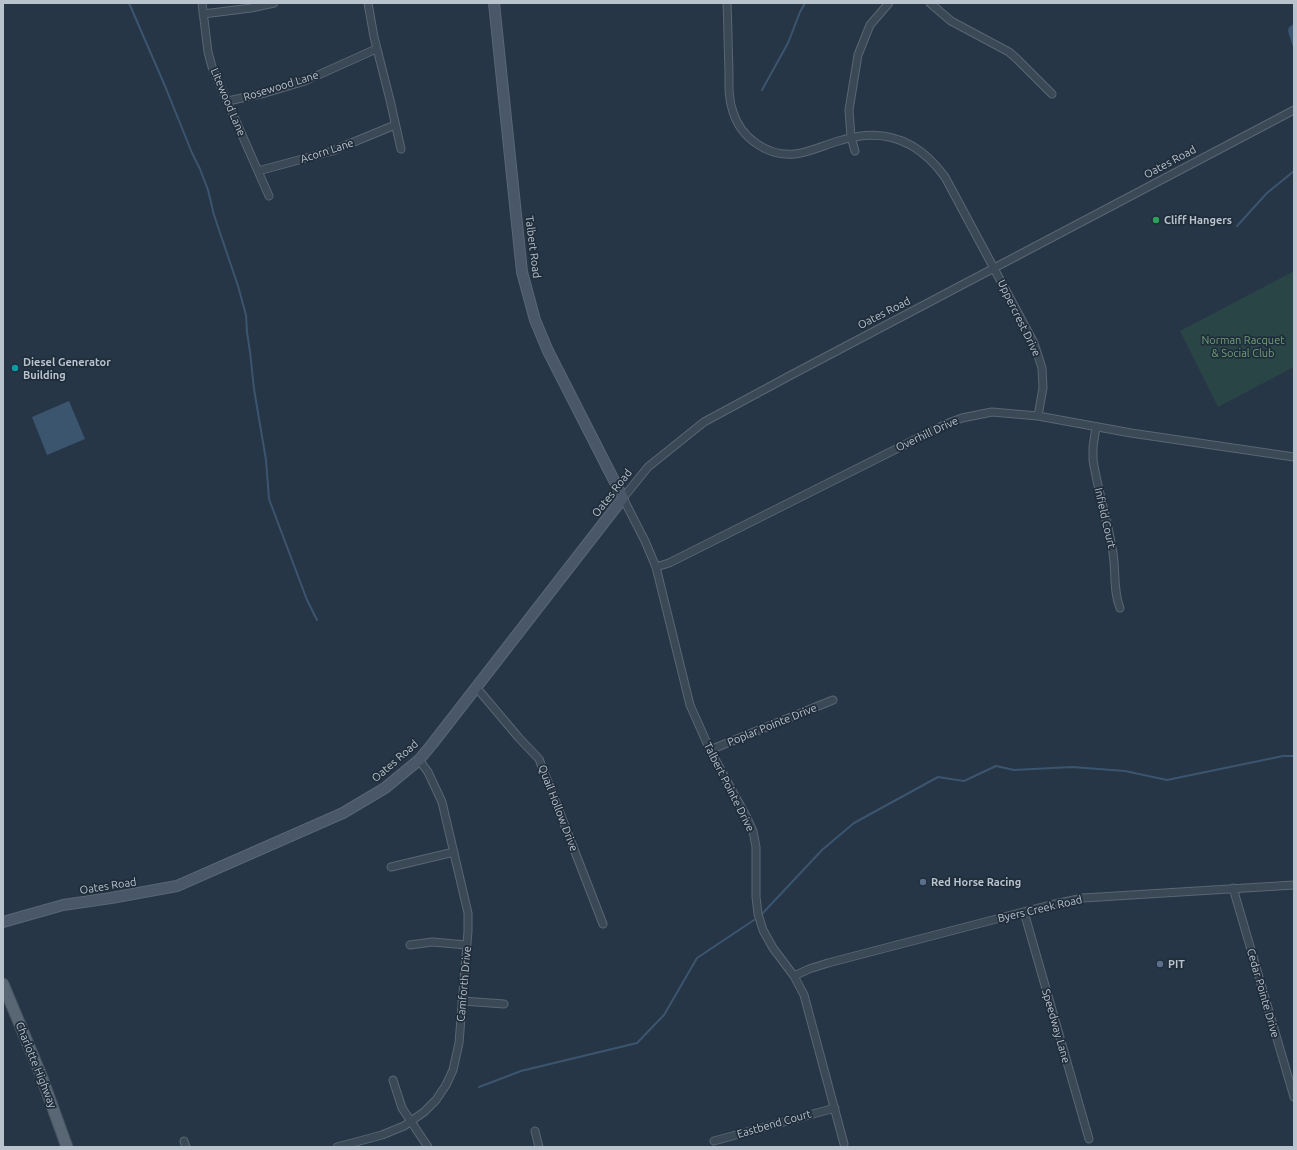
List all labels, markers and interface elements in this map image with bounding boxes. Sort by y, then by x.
street label: Litewood Lane [208,66,248,138]
street label: Rosewood Lane [242,68,320,104]
street label: Acorn Lane [299,136,355,166]
street label: Oates Road [1142,143,1198,181]
place label: Cliff Hangers [1164,213,1232,227]
street label: Talbert Road [523,215,543,279]
marker: Cliff Hangers [1151,215,1161,225]
street label: Uppercrest Drive [995,278,1043,358]
street label: Oates Road [856,294,912,332]
park label: Norman Racquet & Social Club [1201,333,1285,359]
place label: Diesel Generator Building [23,355,111,381]
marker: Diesel Generator Building [10,363,20,373]
street label: Overhill Drive [894,414,960,454]
street label: Oates Road [589,466,635,520]
street label: Infield Court [1092,486,1118,550]
street label: Poplar Pointe Drive [725,701,819,749]
street label: Oates Road [369,737,421,785]
street label: Talbert Pointe Drive [701,740,757,834]
street label: Quail Hollow Drive [535,763,581,853]
street label: Oates Road [79,875,137,897]
place label: Red Horse Racing [931,875,1021,889]
marker: Red Horse Racing [918,877,928,887]
street label: Byers Creek Road [996,893,1084,925]
street label: Camforth Drive [454,946,474,1022]
street label: Cedar Pointe Drive [1244,947,1282,1039]
place label: PIT [1168,957,1185,971]
marker: PIT [1155,959,1165,969]
street label: Speedway Lane [1039,987,1073,1065]
street label: Charlotte Highway [13,1020,59,1110]
street label: Eastbend Court [735,1107,813,1141]

